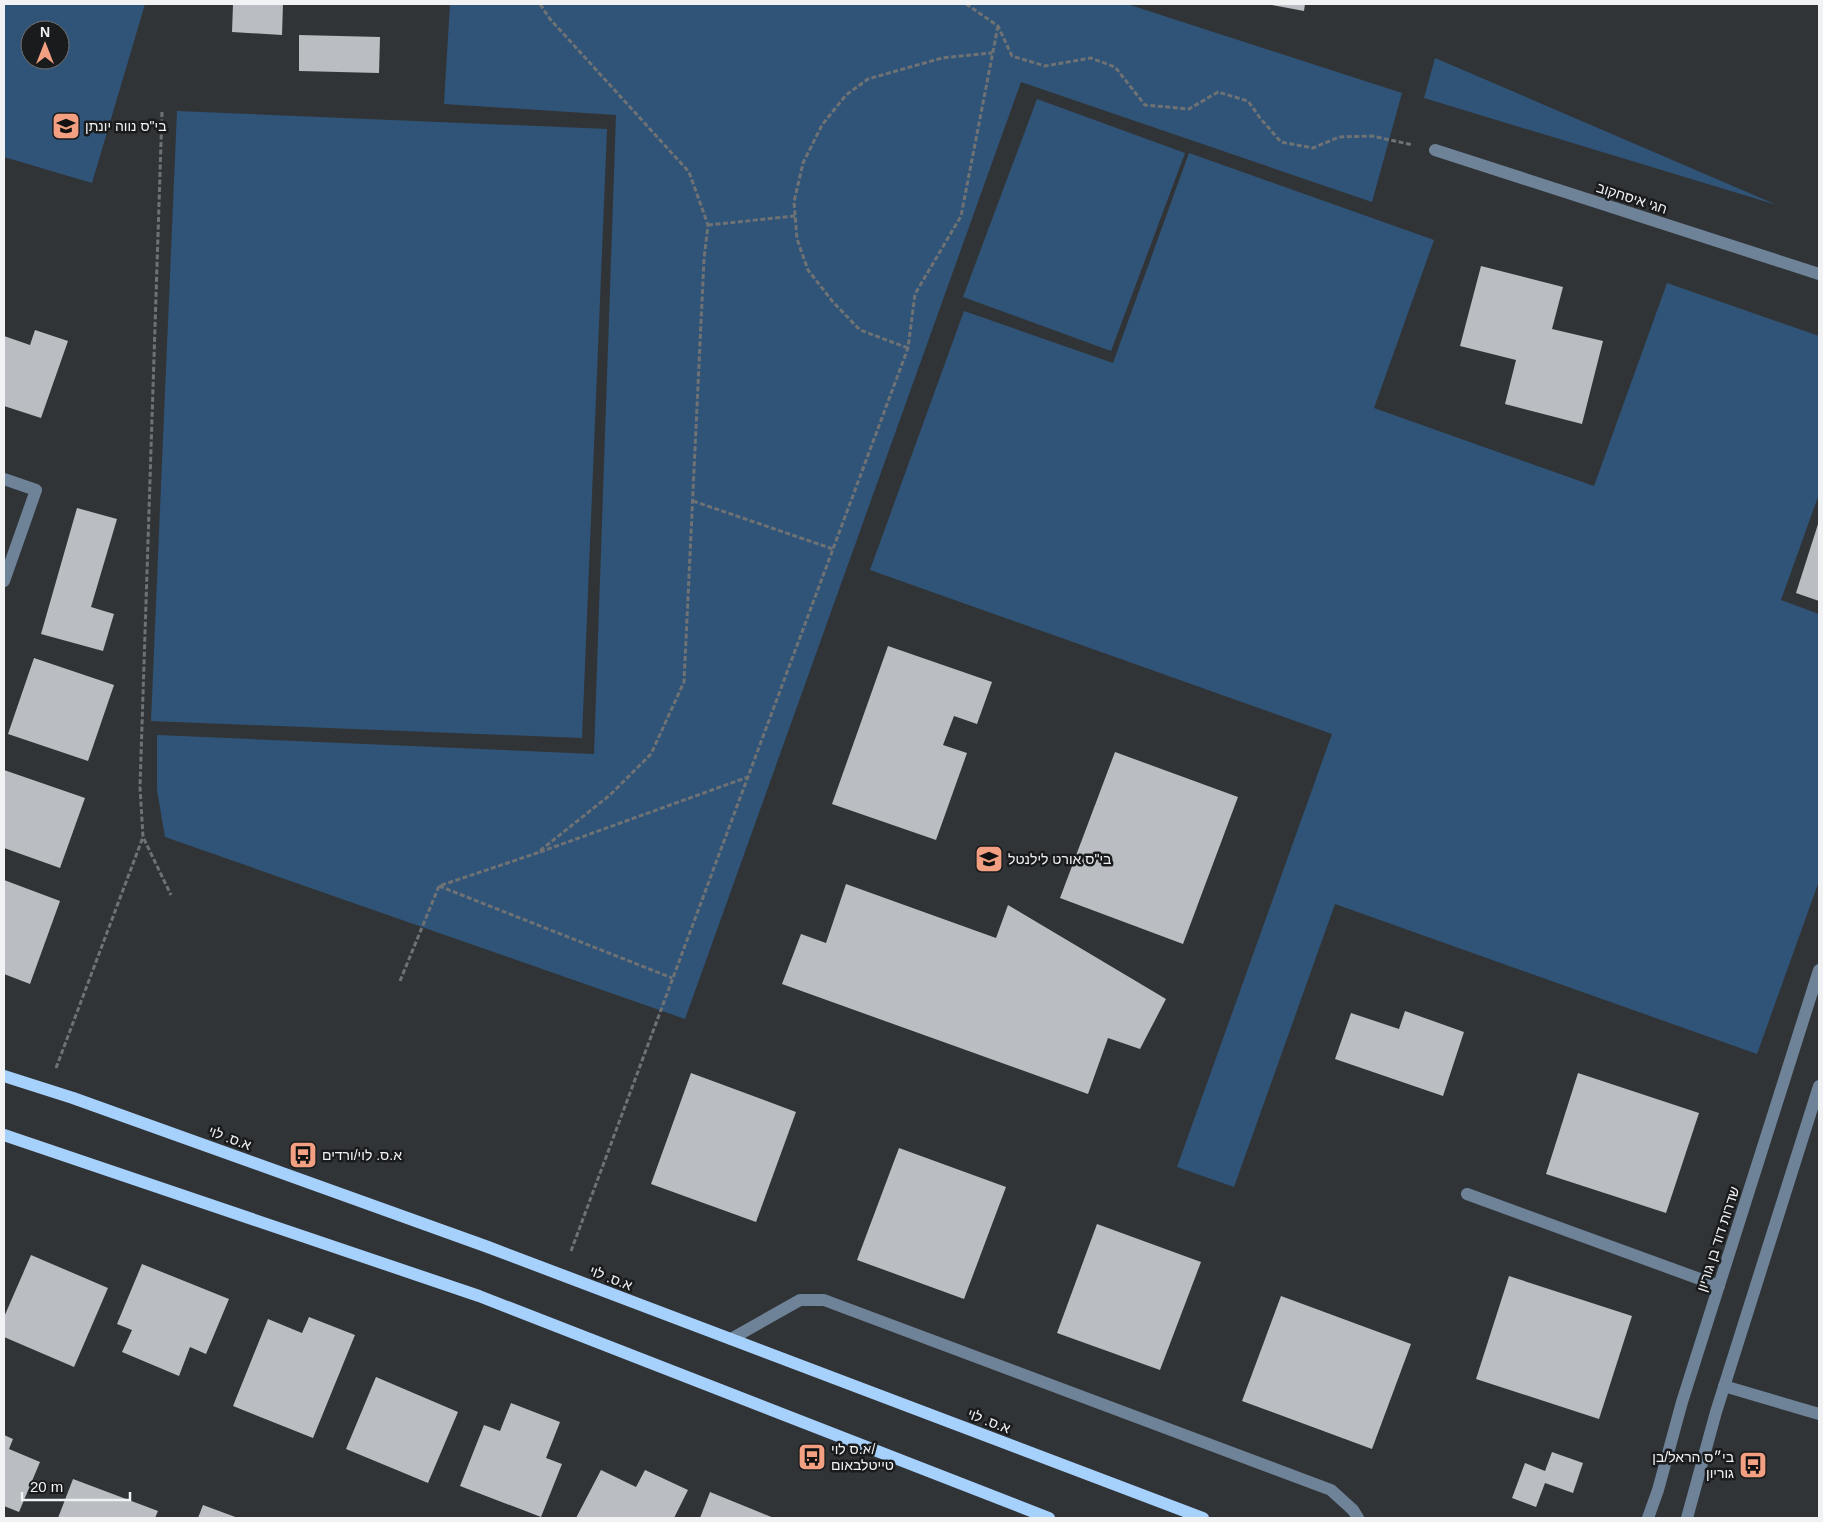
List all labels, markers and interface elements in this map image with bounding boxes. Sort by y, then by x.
north arrow [20,20,70,70]
text: N [40,24,50,40]
school or university icon: בי"ס נווה יונתן [51,111,81,141]
place label: בי"ס נווה יונתן [85,118,167,134]
street label: חגי איסחקוב [1595,179,1669,217]
school or university icon: בי"ס אורט לילנטל [974,844,1004,874]
place label: בי"ס אורט לילנטל [1008,851,1111,867]
street label: א.ס. לוי [206,1123,254,1153]
bus stop icon: א.ס. לוי/ורדים [288,1140,318,1170]
place label: א.ס. לוי/ורדים [322,1147,402,1163]
street label: שדרות דוד בן גוריון [1693,1184,1743,1294]
street label: א.ס. לוי [587,1263,635,1293]
street label: א.ס. לוי [965,1406,1013,1436]
place label: א.ס לוי/ טייטלבאום [831,1441,894,1473]
bus stop icon: א.ס לוי/ טייטלבאום [797,1442,827,1472]
place label: בי״ס הראל/בן גוריון [1652,1449,1734,1481]
bus stop icon: בי״ס הראל/בן גוריון [1738,1450,1768,1480]
scale bar [22,1470,130,1502]
text: 20 m [30,1478,63,1495]

